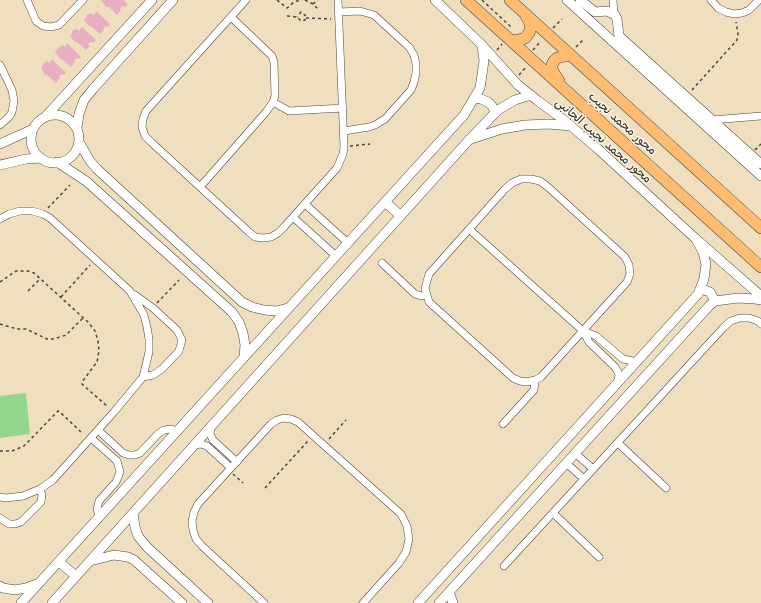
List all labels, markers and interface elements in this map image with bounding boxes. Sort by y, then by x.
street label: محور محمد نجيب [585,90,659,158]
street label: محور محمد نجيب الجانبى [552,95,654,187]

